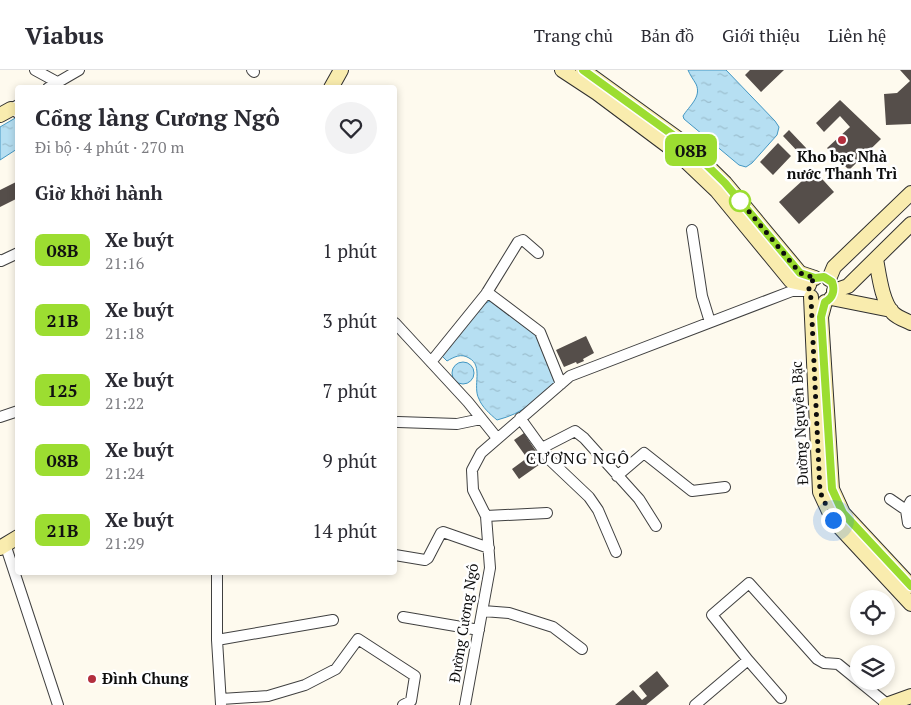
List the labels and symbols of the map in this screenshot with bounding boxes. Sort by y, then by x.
line badge: 08B [662,134,720,166]
marker: Kho bạc Nhà nước Thanh Trì [836,134,848,146]
place label: Kho bạc Nhà nước Thanh Trì [787,146,897,183]
unlabelled marker [729,190,751,212]
street label: Đường Nguyễn Bặc [786,360,812,486]
district label: CƯƠNG NGÔ [526,447,630,469]
your location [821,508,846,533]
street label: Đường Cương Ngô [444,562,482,684]
place label: Đình Chung [102,668,189,688]
marker: Đình Chung [86,673,98,685]

